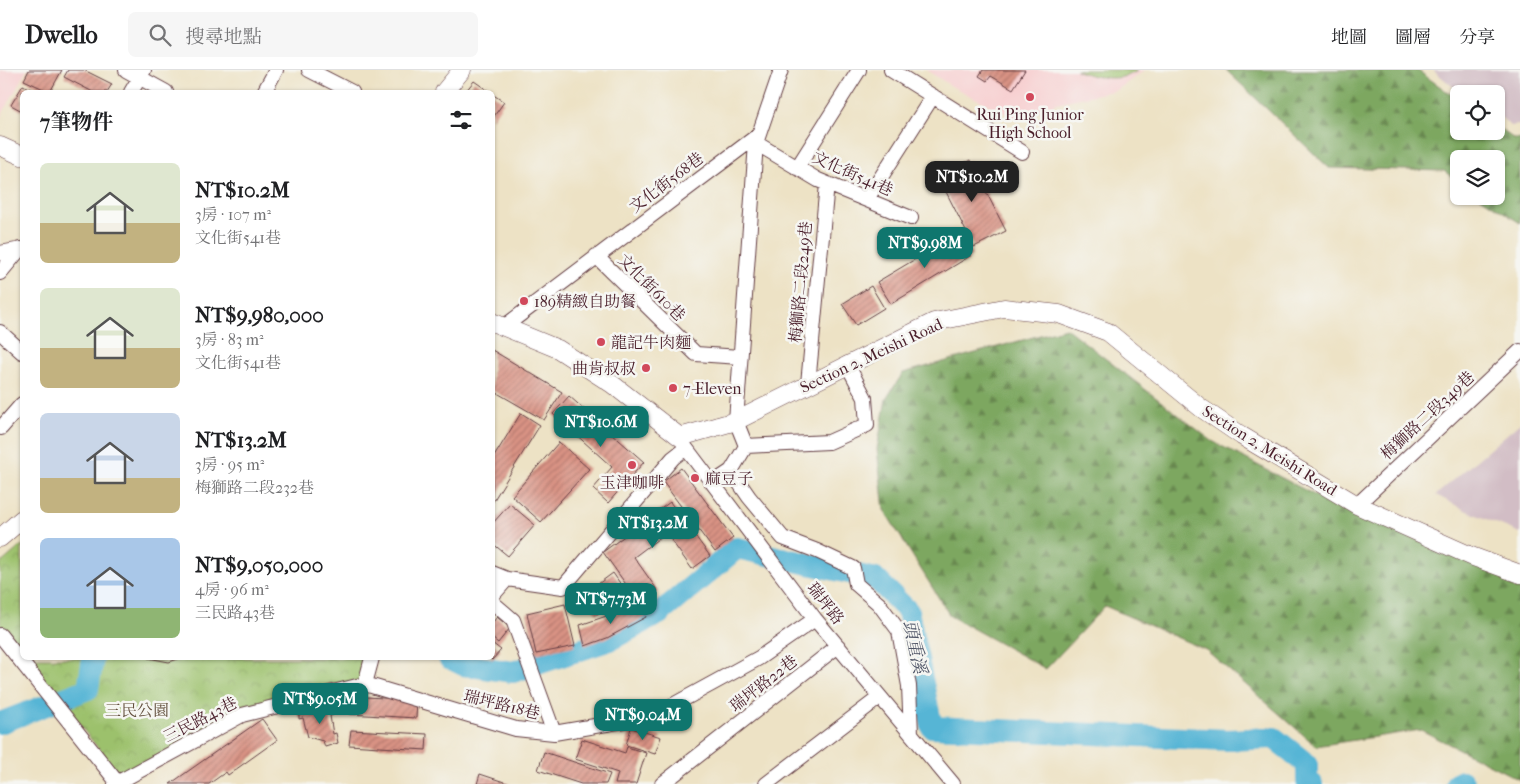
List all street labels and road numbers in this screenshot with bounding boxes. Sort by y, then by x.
street label: 文化街541巷 [810,147,896,200]
street label: 文化街568巷 [626,148,707,216]
street label: 梅獅路二段249巷 [786,220,815,344]
street label: 文化街610巷 [614,250,689,325]
street label: Section 2, Meishi Road [797,314,946,397]
street label: 梅獅路二段349巷 [1377,367,1478,463]
street label: Section 2, Meishi Road [1199,401,1341,500]
street label: 瑞坪路 [803,579,848,628]
street label: 瑞坪路22巷 [726,651,801,716]
street label: 瑞坪路18巷 [462,686,542,723]
street label: 三民路43巷 [160,693,240,746]

